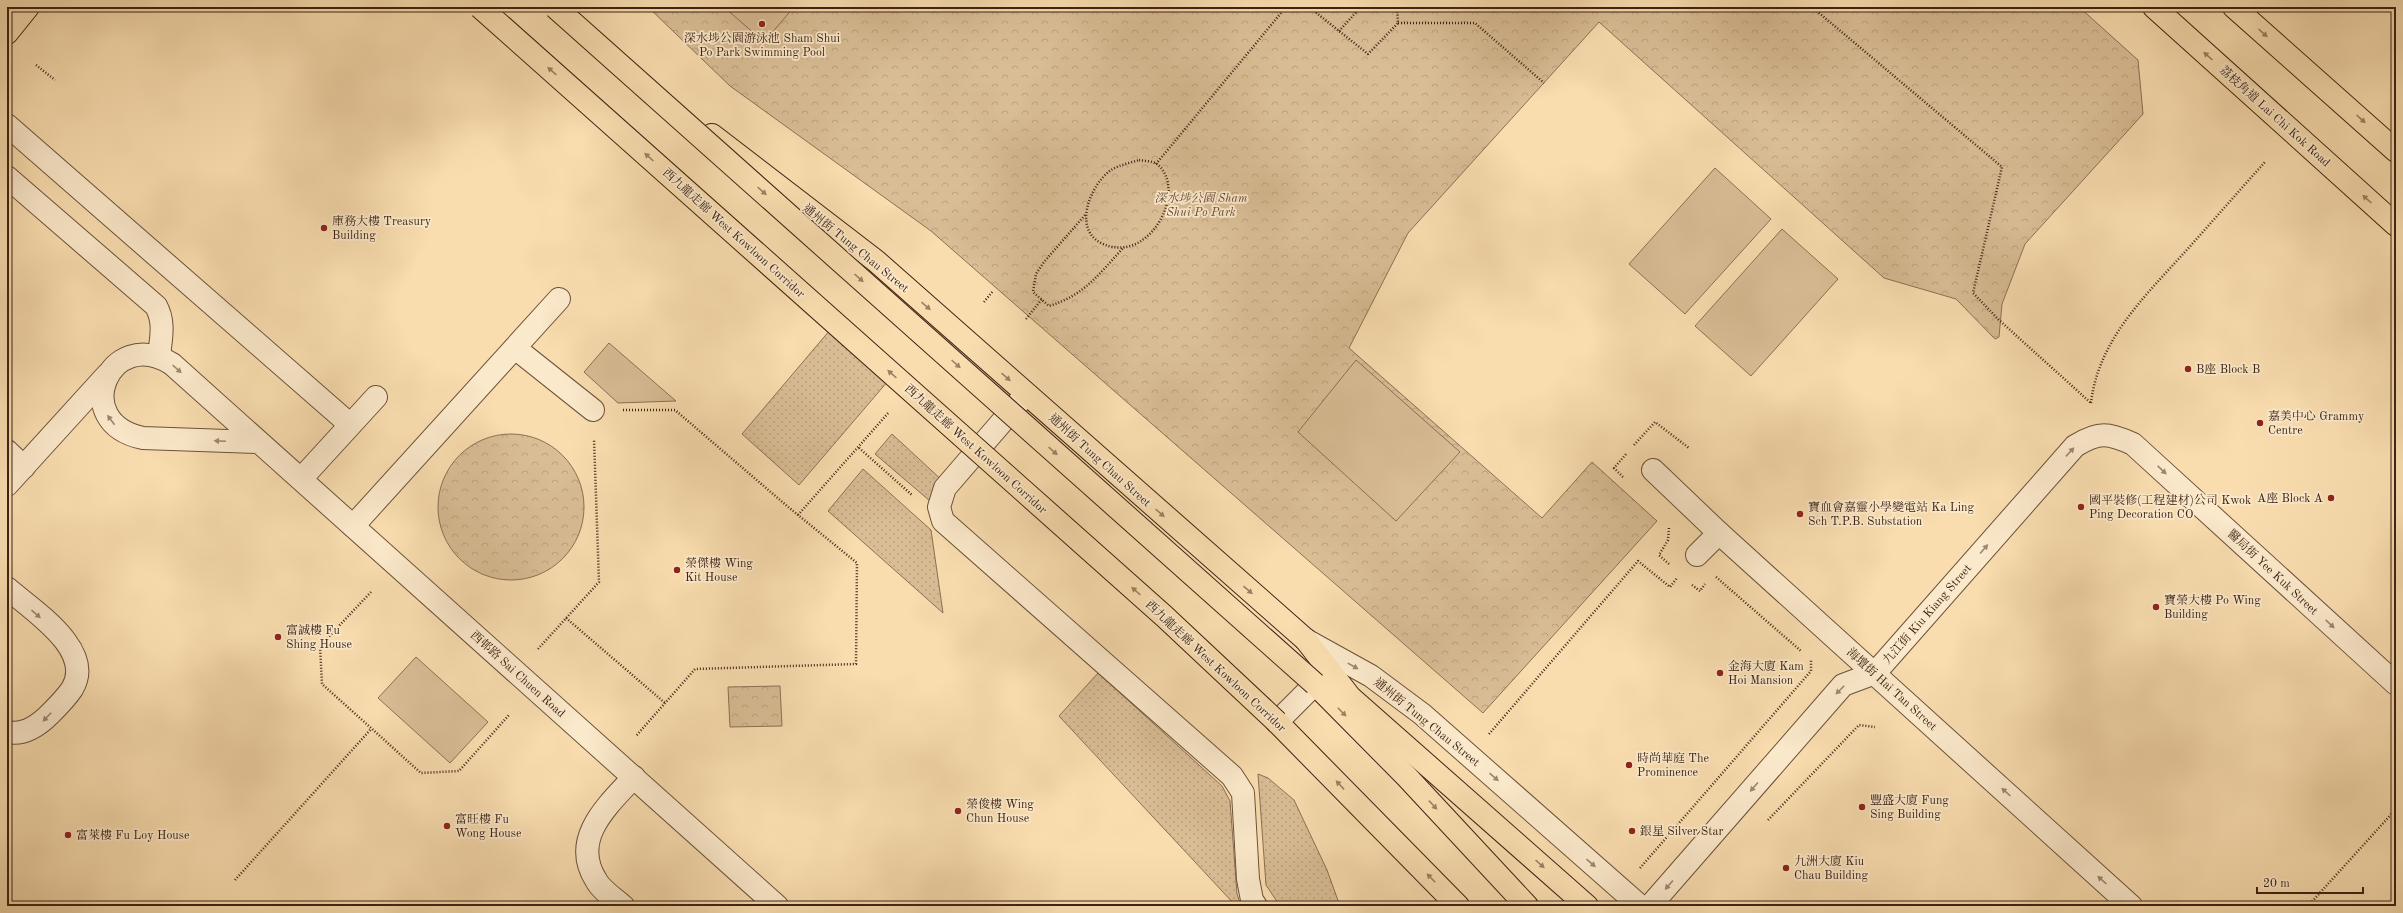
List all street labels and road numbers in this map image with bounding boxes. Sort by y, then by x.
street label: 荔枝角道 Lai Chi Kok Road [2217,62,2333,170]
street label: 西九龍走廊 West Kowloon Corridor [660,165,808,301]
street label: 通州街 Tung Chau Street [800,201,912,295]
street label: 西九龍走廊 West Kowloon Corridor [902,381,1050,517]
street label: 通州街 Tung Chau Street [1046,410,1154,510]
street label: 醫局街 Yee Kuk Street [2225,526,2321,618]
street label: 九江街 Kiu Kiang Street [1880,561,1974,667]
street label: 西九龍走廊 West Kowloon Corridor [1143,597,1289,735]
street label: 西邨路 Sai Chuen Road [468,628,568,720]
street label: 海壇街 Hai Tan Street [1844,645,1940,733]
street label: 通州街 Tung Chau Street [1371,675,1483,769]

